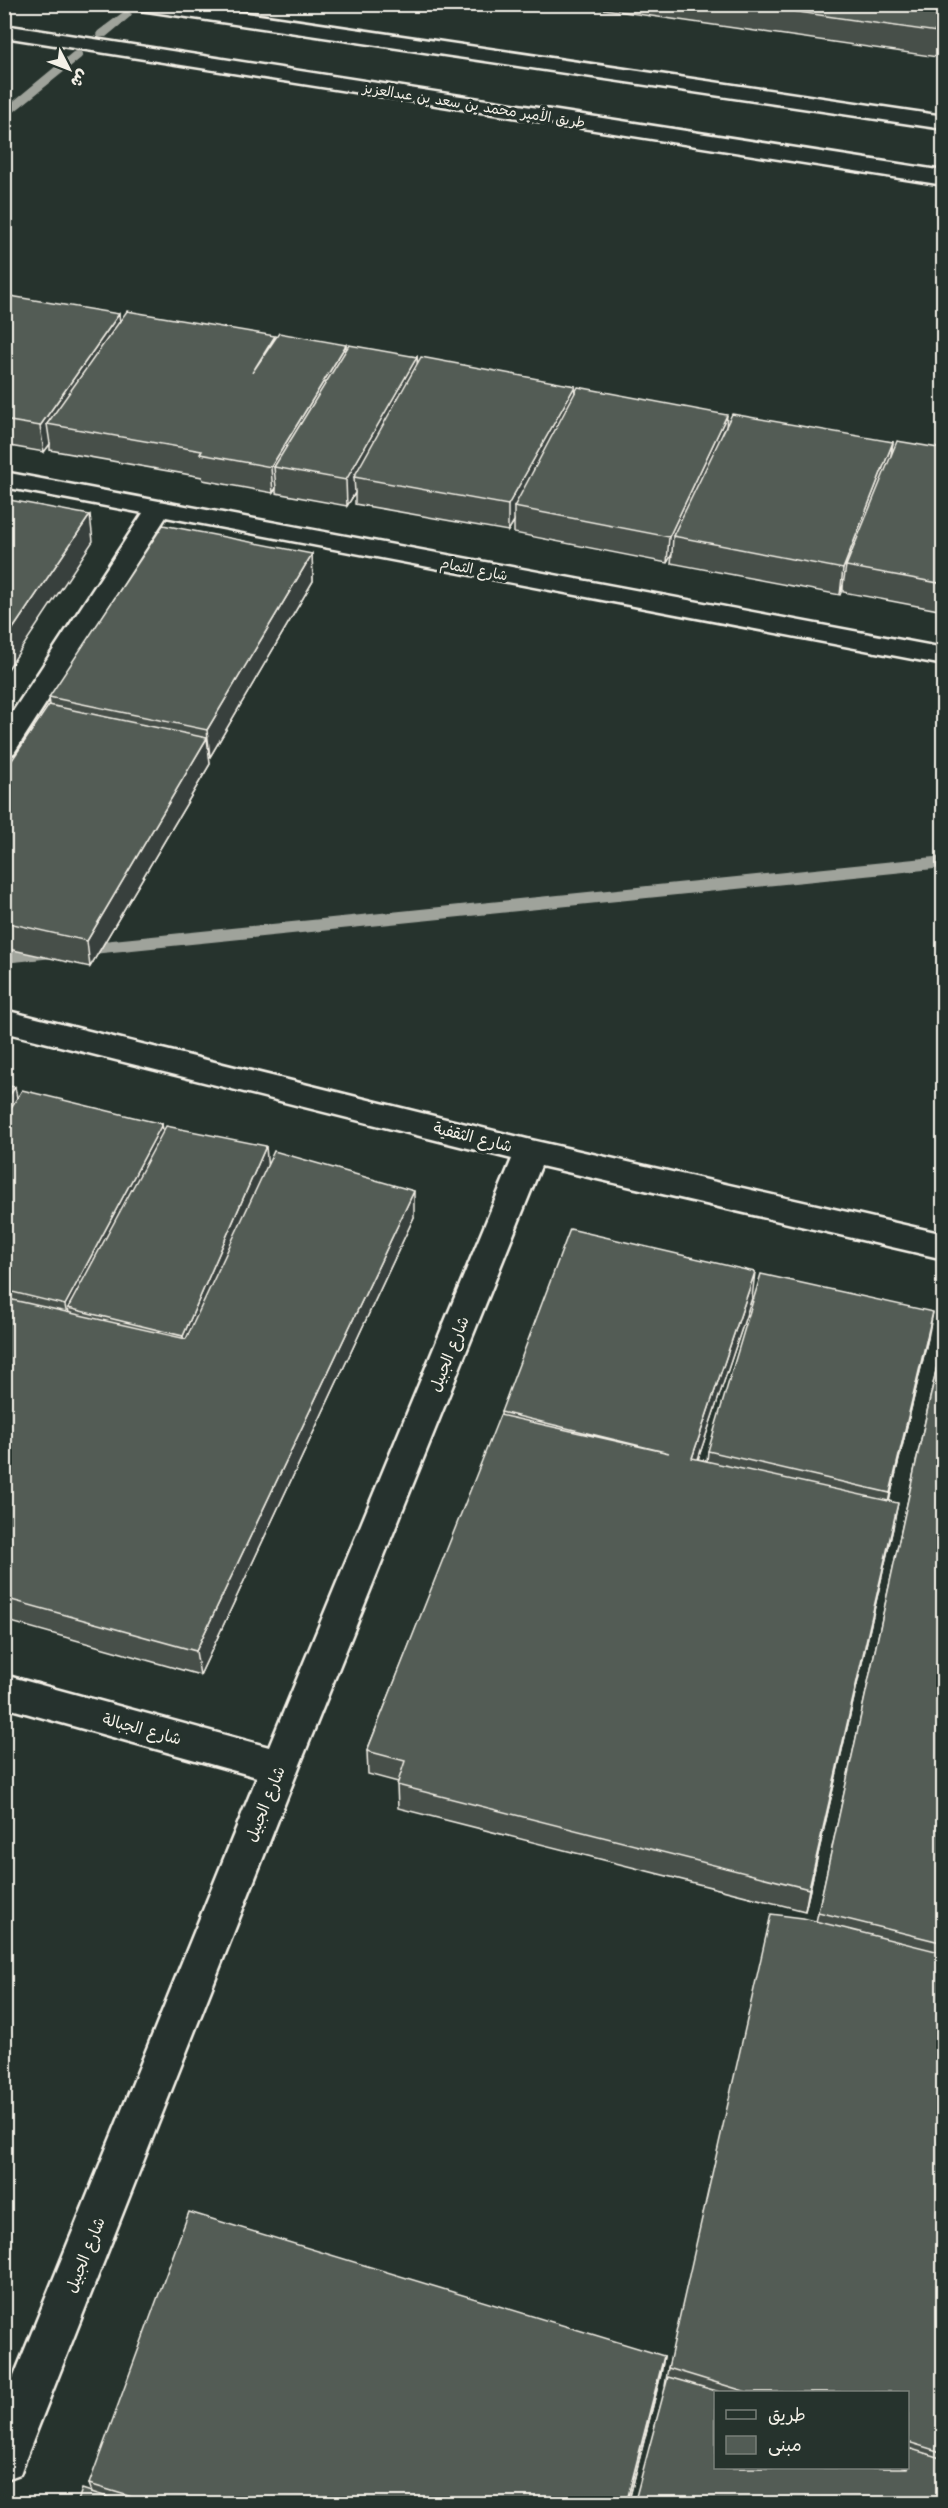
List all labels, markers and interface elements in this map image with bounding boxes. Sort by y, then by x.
north arrow [39,39,99,99]
text: ش [66,65,93,92]
street label: طريق الأمير محمد بن سعد بن عبدالعزيز [361,78,586,131]
street label: شارع الثمام [438,554,509,587]
street label: شارع الثقفية [431,1117,515,1158]
street label: شارع الجبيل [424,1313,475,1395]
street label: شارع الجبالة [100,1708,184,1751]
street label: شارع الجبيل [240,1763,291,1845]
street label: شارع الجبيل [60,2214,111,2296]
legend [714,2391,909,2469]
text: طريق [768,2403,806,2427]
text: مبنى [768,2433,802,2457]

